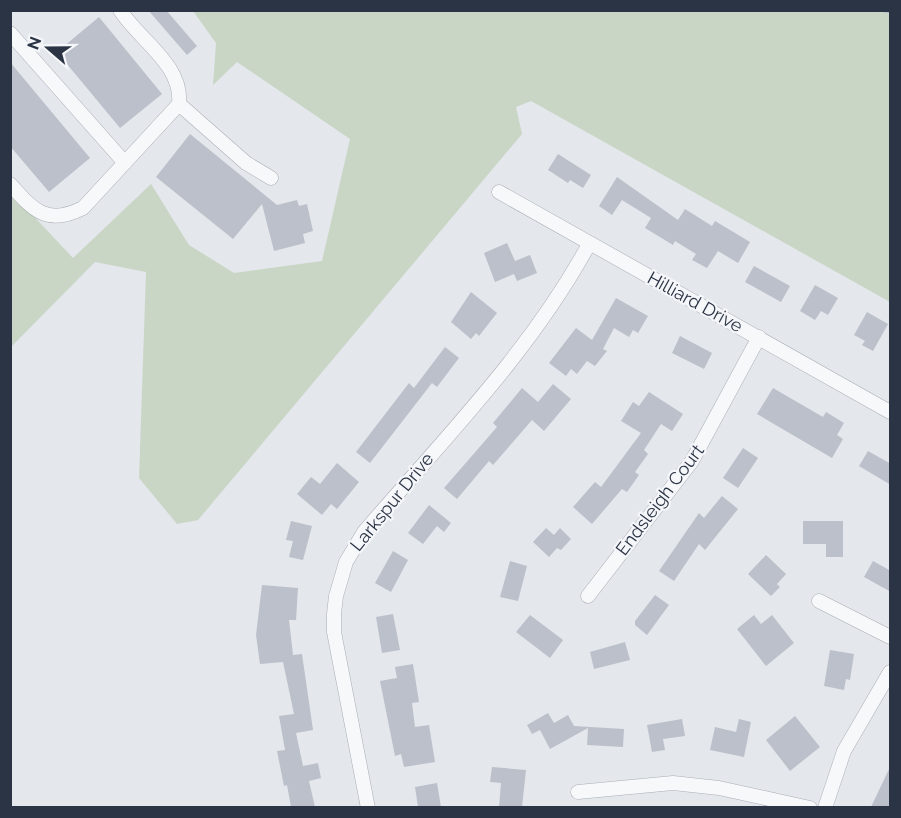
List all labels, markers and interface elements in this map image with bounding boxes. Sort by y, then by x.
north arrow [18,18,78,78]
text: N [23,34,45,52]
street label: Hilliard Drive [644,267,747,337]
street label: Endsleigh Court [611,440,708,559]
street label: Larkspur Drive [346,448,438,555]

